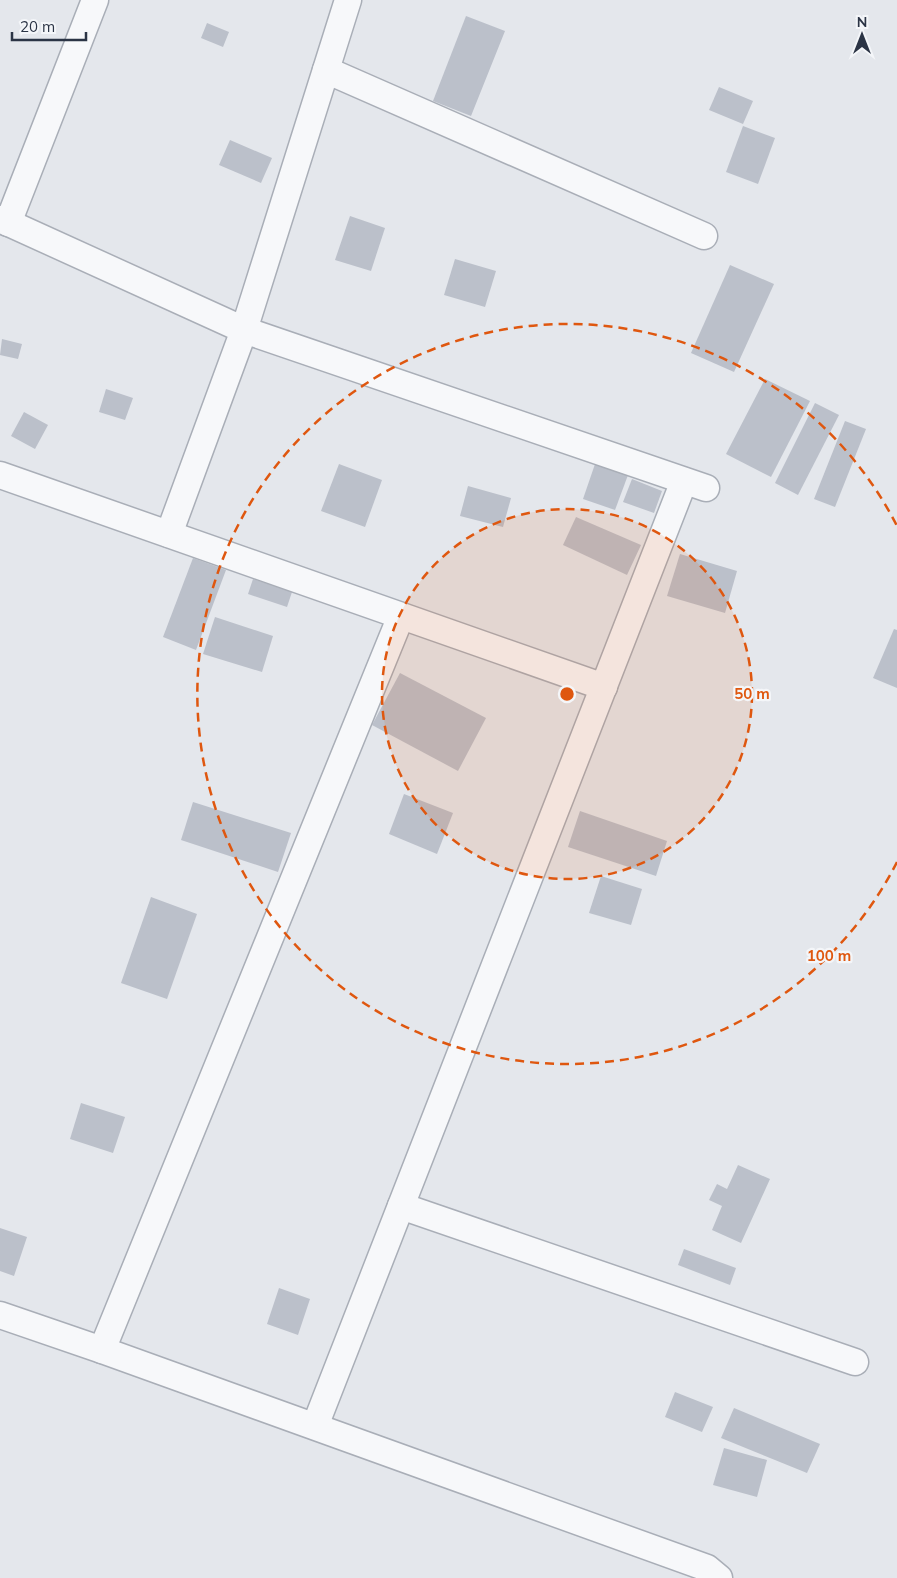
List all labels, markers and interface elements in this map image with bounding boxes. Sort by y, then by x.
scale bar [12,10,86,42]
north arrow [837,10,887,60]
text: N [857,13,867,31]
text: 20 m [20,17,55,36]
text: 50 m [734,684,770,703]
centre of rings [558,685,576,703]
text: 100 m [807,946,851,965]

